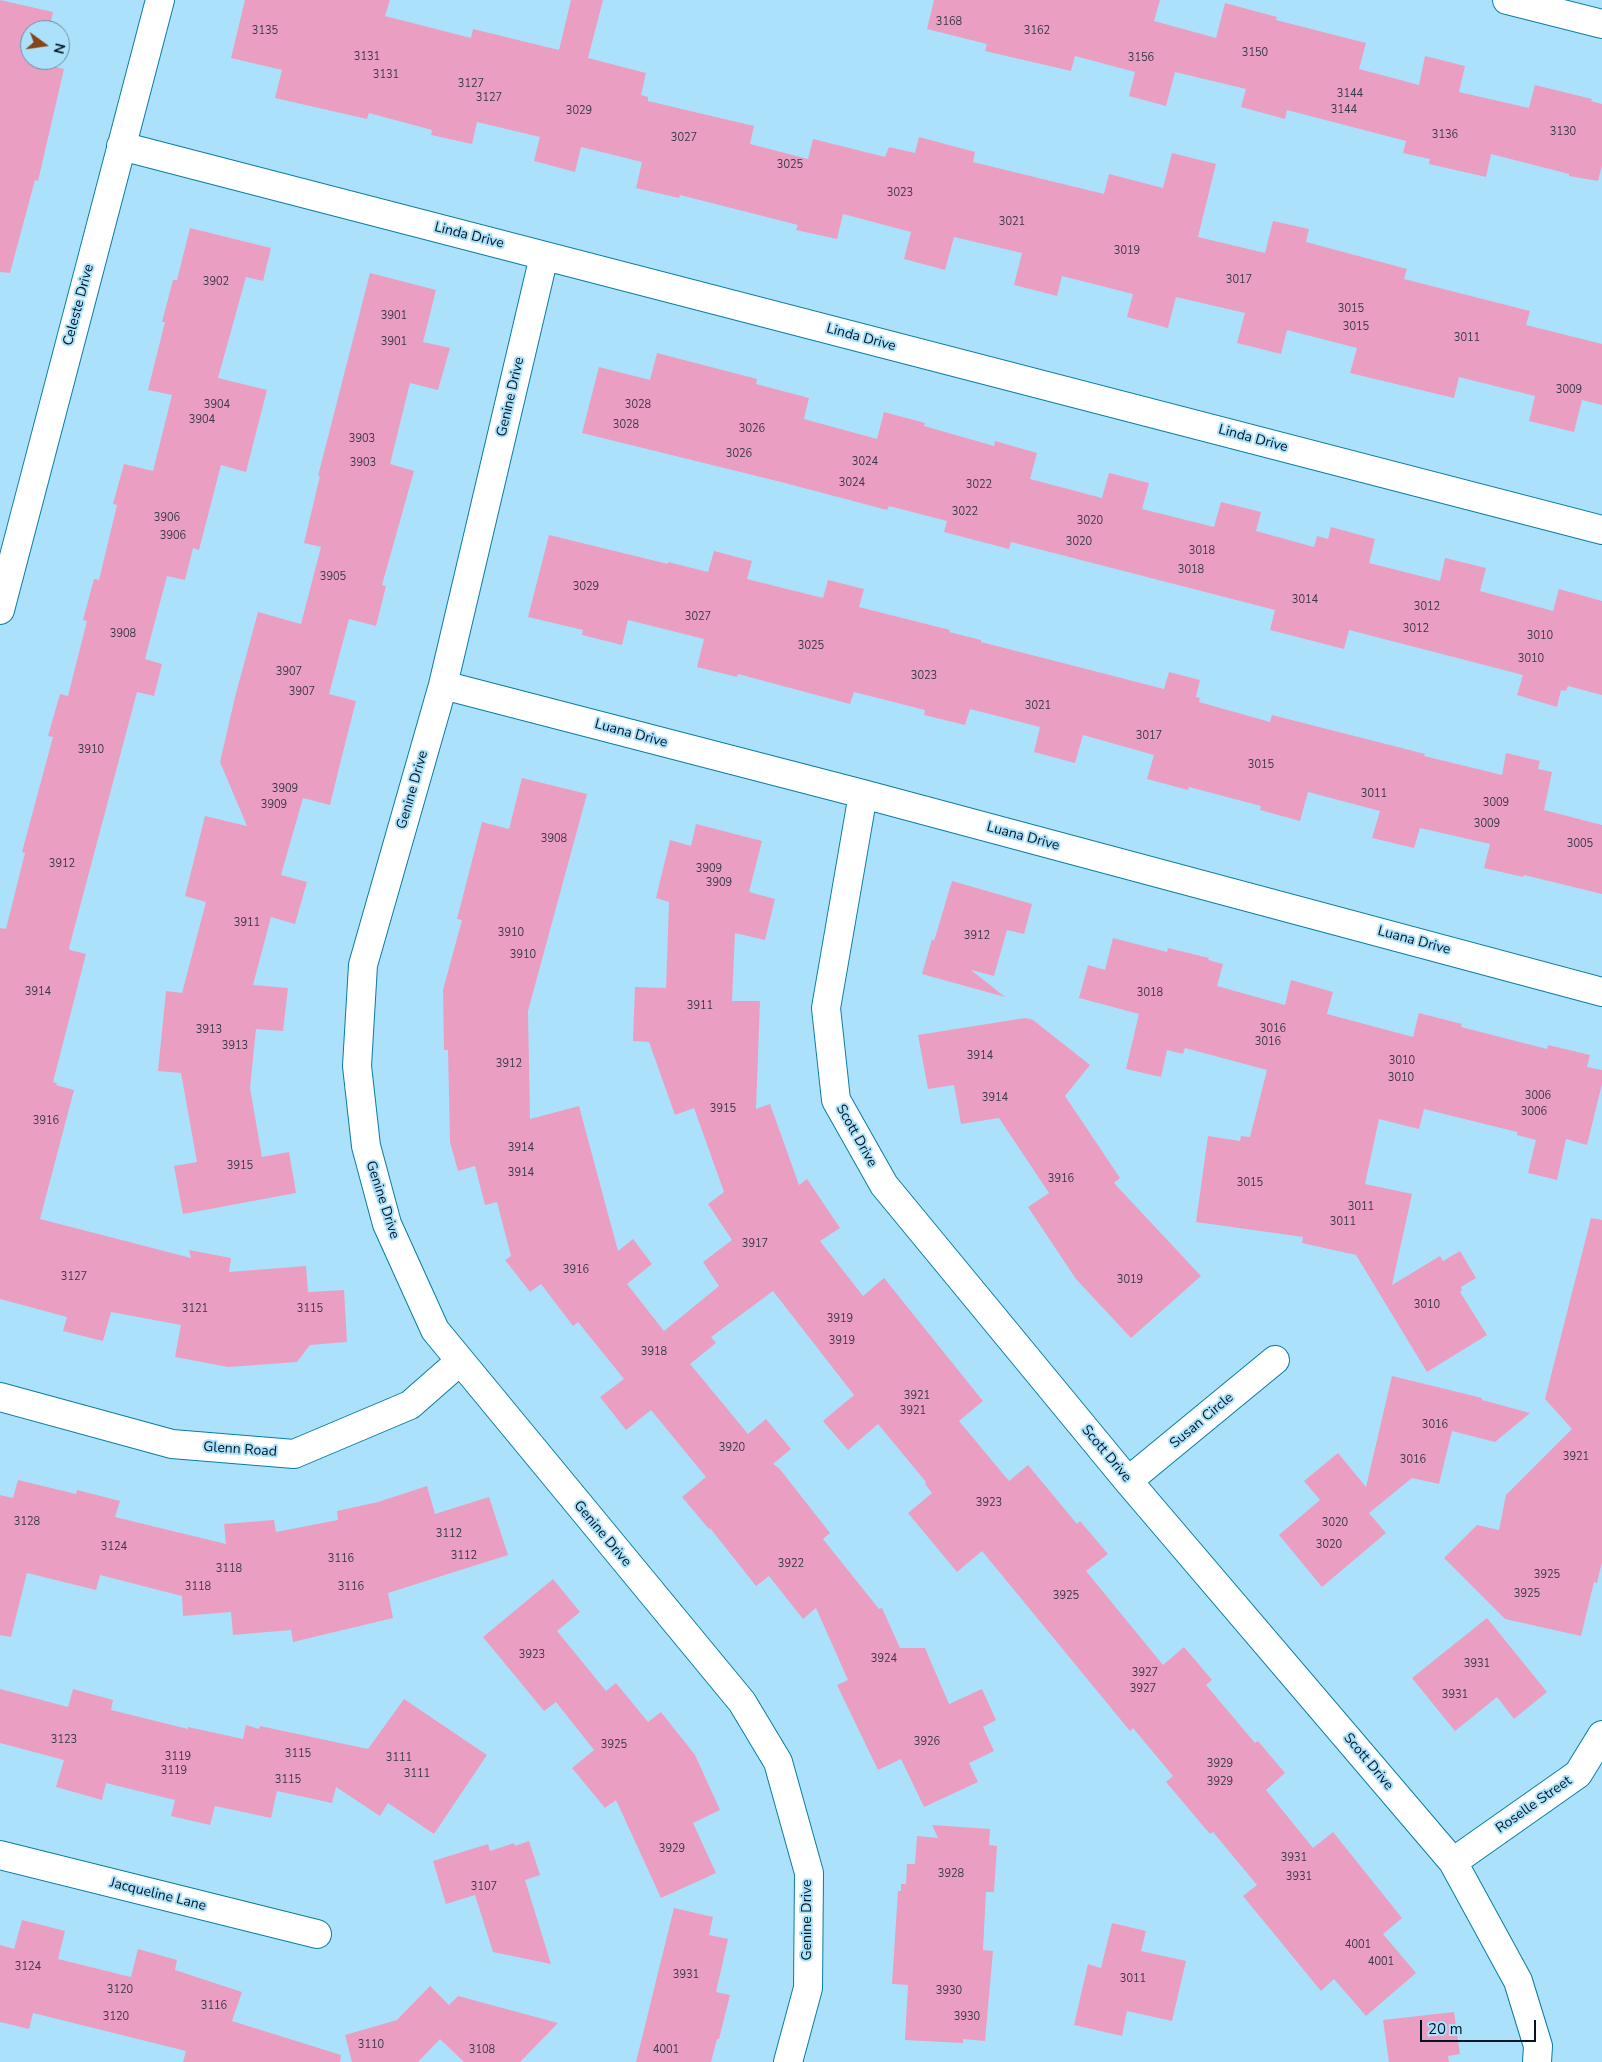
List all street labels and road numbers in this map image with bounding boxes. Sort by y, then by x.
street label: Linda Drive [432,219,506,253]
street label: Celeste Drive [60,262,98,348]
street label: Linda Drive [824,321,898,355]
street label: Genine Drive [494,356,528,438]
street label: Linda Drive [1216,422,1290,456]
street label: Luana Drive [593,716,669,752]
street label: Genine Drive [394,749,432,831]
street label: Luana Drive [985,819,1061,855]
street label: Luana Drive [1376,923,1452,959]
street label: Scott Drive [832,1102,880,1170]
street label: Genine Drive [361,1159,403,1241]
street label: Susan Circle [1167,1390,1237,1452]
street label: Scott Drive [1077,1422,1135,1486]
street label: Glenn Road [203,1439,277,1461]
street label: Genine Drive [570,1498,634,1570]
street label: Scott Drive [1339,1730,1397,1794]
street label: Roselle Street [1493,1773,1575,1837]
street label: Jacqueline Lane [108,1875,208,1915]
street label: Genine Drive [800,1879,816,1961]

